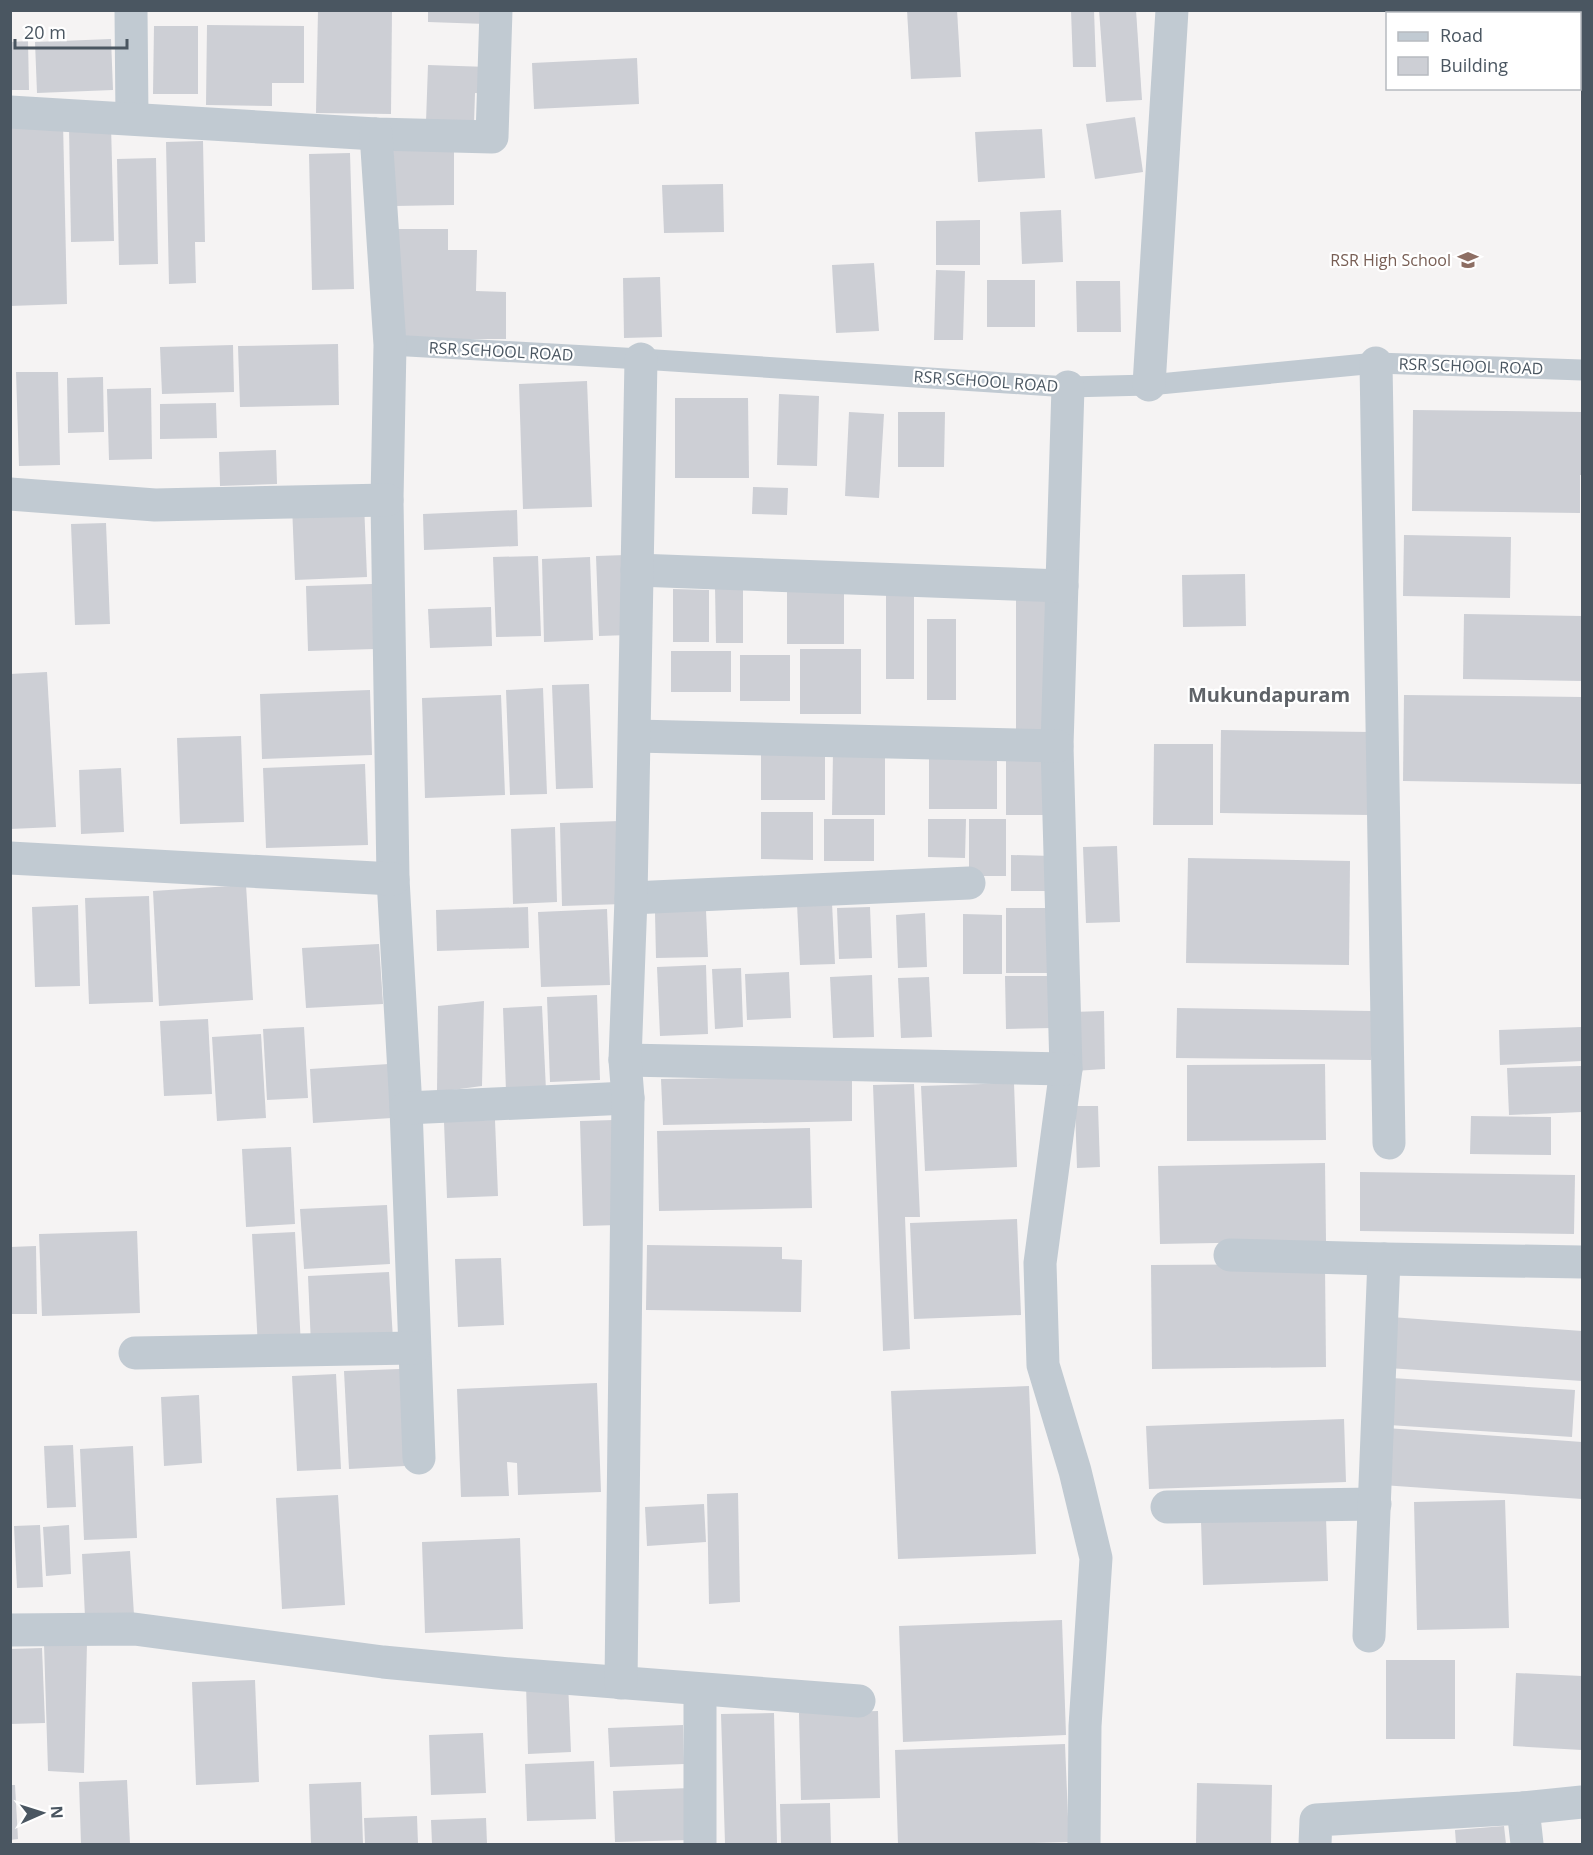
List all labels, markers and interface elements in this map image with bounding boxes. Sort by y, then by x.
scale bar [15,12,128,50]
legend [1386,12,1581,90]
text: 20 m [24,20,66,44]
text: Road [1440,23,1483,47]
text: Building [1440,53,1508,77]
school or university icon: RSR High School [1456,248,1480,272]
place label: RSR High School [1330,249,1451,271]
street label: RSR SCHOOL ROAD [428,336,574,366]
street label: RSR SCHOOL ROAD [1398,352,1544,380]
street label: RSR SCHOOL ROAD [913,365,1059,397]
district label: Mukundapuram [1188,681,1350,708]
north arrow [12,1783,72,1843]
text: N [46,1805,68,1819]

